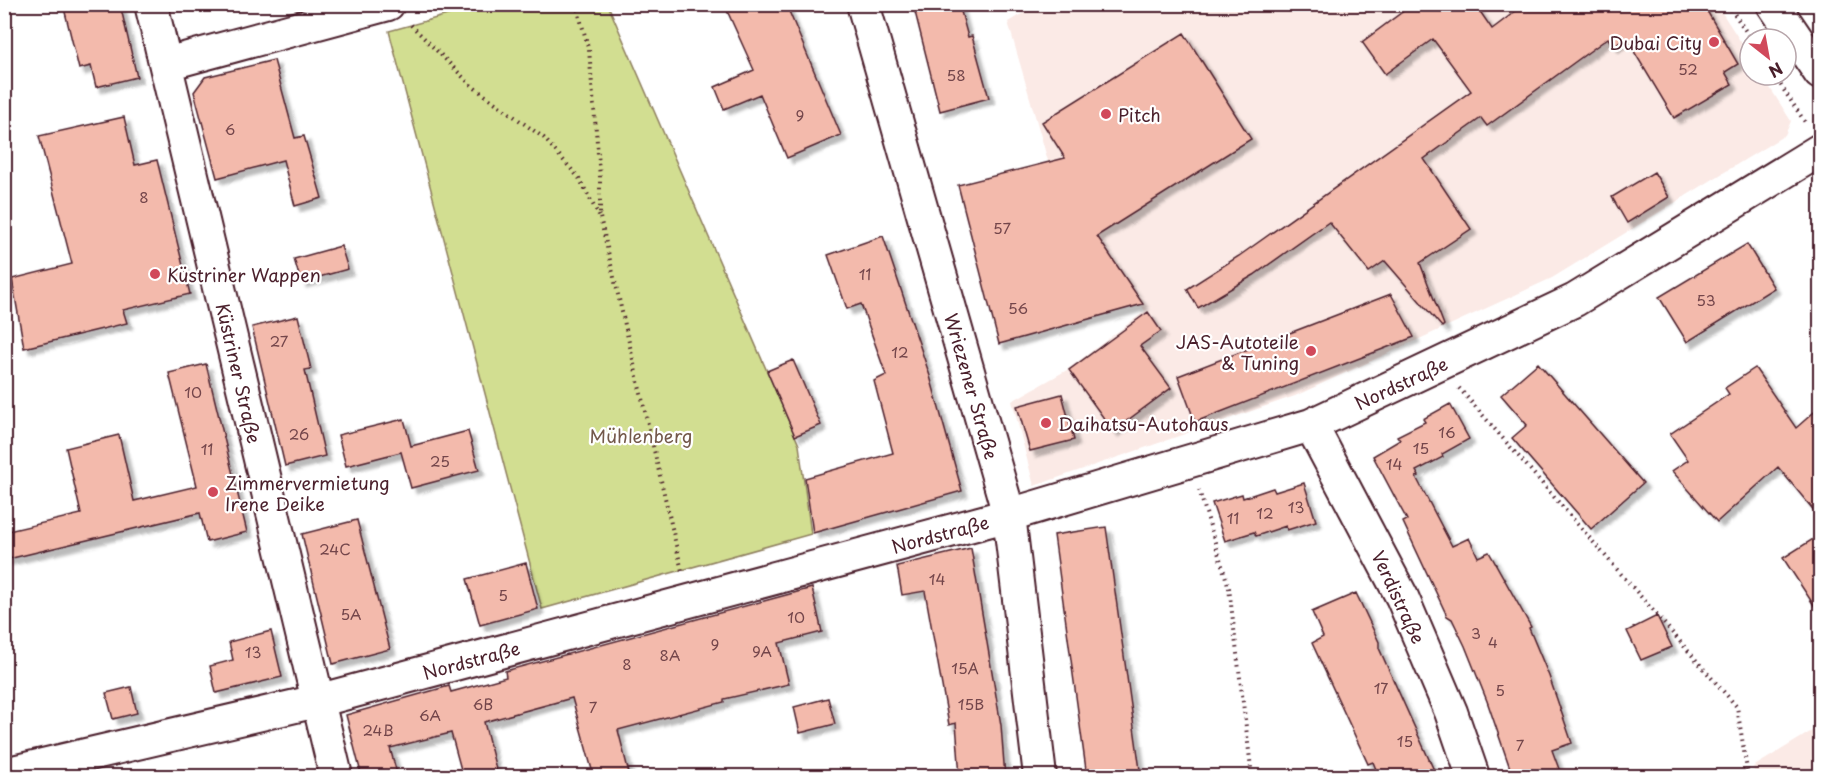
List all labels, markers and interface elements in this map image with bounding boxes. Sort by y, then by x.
north arrow [1738,27,1798,87]
place label: Dubai City [1610,29,1702,56]
marker: Dubai City [1707,35,1721,49]
house number: 52 [1678,57,1698,80]
text: N [1765,57,1788,84]
house number: 58 [946,63,966,86]
place label: Pitch [1118,101,1161,128]
house number: 9 [796,103,804,126]
marker: Pitch [1099,107,1113,121]
house number: 6 [225,117,235,140]
house number: 8 [139,185,149,208]
house number: 57 [993,216,1011,239]
place label: Küstriner Wappen [167,261,321,288]
house number: 11 [859,262,871,285]
marker: Küstriner Wappen [148,267,162,281]
house number: 53 [1696,288,1716,311]
house number: 56 [1008,296,1028,319]
street label: Küstriner Straße [210,300,268,446]
street label: Wriezener Straße [938,310,1006,462]
place label: JAS-Autoteile & Tuning [1176,328,1299,376]
house number: 27 [270,329,289,352]
house number: 12 [891,340,909,363]
marker: JAS-Autoteile & Tuning [1304,344,1318,358]
street label: Nordstraße [1350,350,1452,416]
house number: 10 [184,380,202,403]
place label: Daihatsu-Autohaus [1058,410,1229,437]
marker: Daihatsu-Autohaus [1039,416,1053,430]
house number: 16 [1438,420,1456,443]
house number: 26 [289,422,309,445]
park label: Mühlenberg [590,422,692,449]
house number: 15 [1413,436,1429,459]
house number: 11 [201,437,213,460]
house number: 25 [430,449,450,472]
house number: 14 [1386,452,1402,475]
place label: Zimmervermietung Irene Deike [225,469,390,517]
marker: Zimmervermietung Irene Deike [206,485,220,499]
house number: 13 [1288,495,1304,518]
house number: 12 [1256,501,1274,524]
house number: 11 [1227,506,1239,529]
street label: Nordstraße [888,508,992,560]
house number: 24C [319,537,351,560]
street label: Verdistraße [1366,546,1432,648]
house number: 14 [929,567,945,590]
house number: 5 [498,583,508,606]
house number: 5A [340,602,362,625]
house number: 10 [787,605,805,628]
house number: 3 [1471,621,1481,644]
house number: 4 [1488,630,1498,653]
house number: 9 [711,632,719,655]
street label: Nordstraße [419,634,523,686]
house number: 9A [752,639,772,662]
house number: 13 [245,640,261,663]
house number: 8A [660,643,680,666]
house number: 8 [622,652,632,675]
house number: 15A [951,656,979,679]
house number: 17 [1374,676,1388,699]
house number: 5 [1495,678,1505,701]
house number: 6B [473,692,493,715]
house number: 15B [958,692,984,715]
house number: 7 [589,695,598,718]
house number: 6A [419,703,441,726]
house number: 24B [362,718,394,741]
house number: 15 [1397,729,1413,752]
house number: 7 [1516,733,1525,756]

